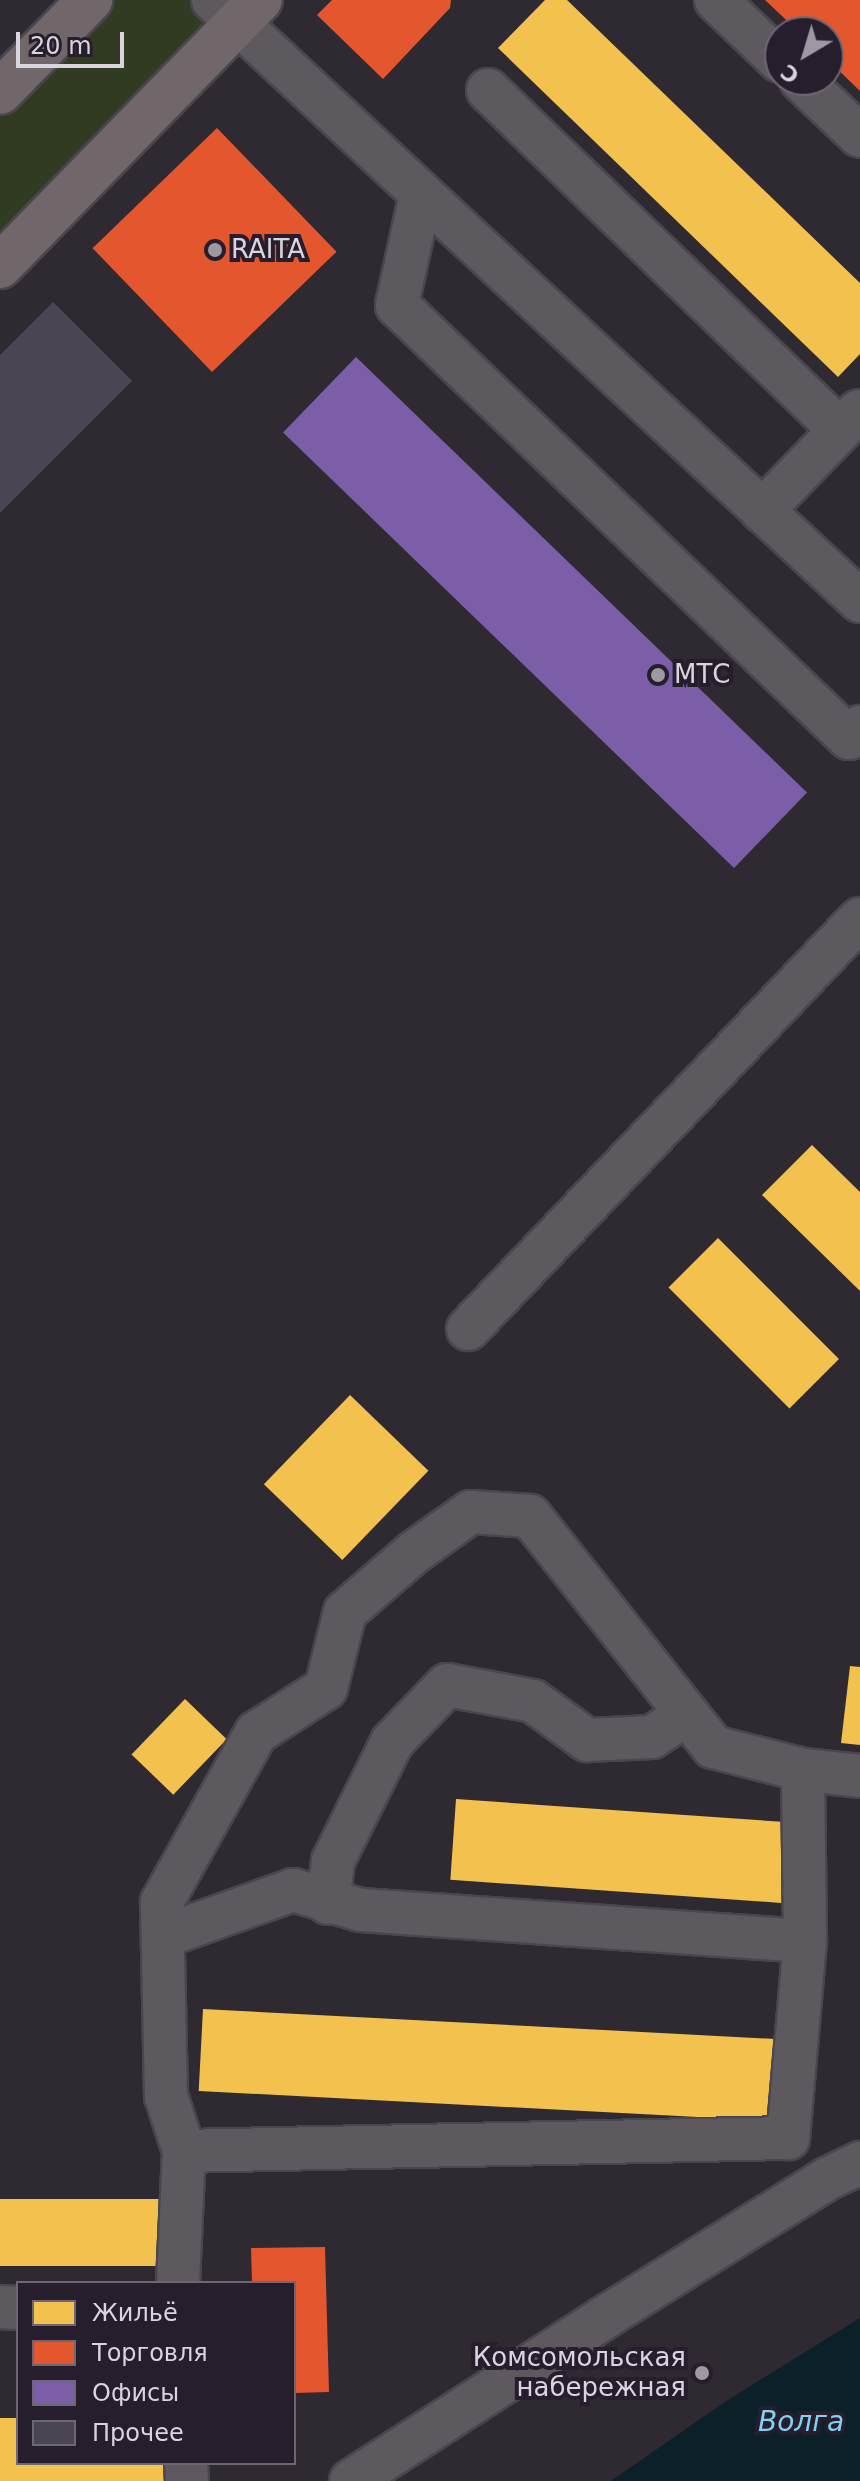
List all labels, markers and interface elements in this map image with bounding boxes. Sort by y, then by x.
scale bar [20,16,128,66]
north arrow [764,16,844,96]
text: 20 m [30,32,92,60]
text: С [776,59,804,89]
place label: RAITA [231,234,305,266]
marker: RAITA [206,241,224,259]
place label: МТС [674,659,730,691]
marker: МТС [649,666,667,684]
legend [16,2281,296,2465]
text: Жильё [92,2299,178,2327]
text: Торговля [92,2339,208,2367]
place label: Комсомольская набережная [473,2342,686,2404]
marker: Комсомольская набережная [693,2364,711,2382]
text: Офисы [92,2379,179,2407]
water label: Волга [758,2405,844,2439]
text: Прочее [92,2419,184,2447]

